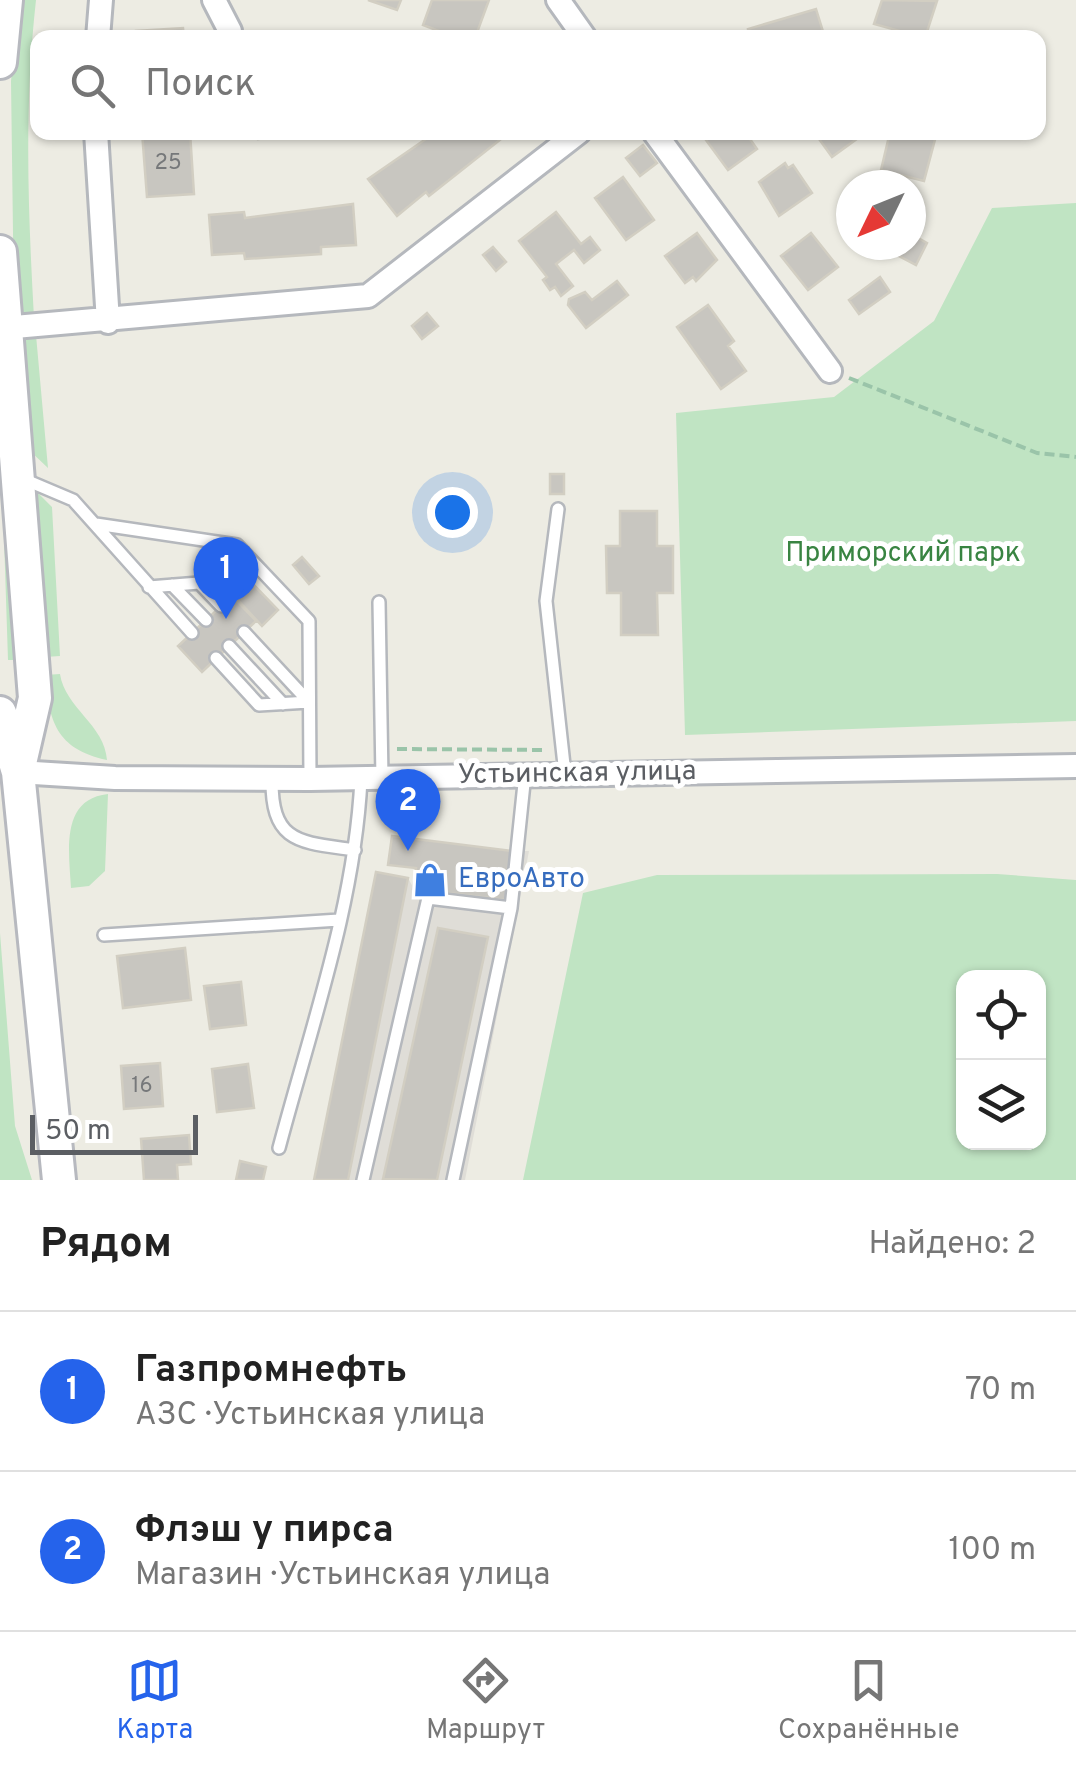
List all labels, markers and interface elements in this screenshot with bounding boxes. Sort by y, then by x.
search box [30,30,1046,140]
icon: search [65,58,120,113]
text: Поиск [145,61,256,110]
house number: 25 [154,150,182,177]
north arrow [836,170,926,260]
your location [427,487,478,538]
pin: 1 [194,536,258,619]
park label: Приморский парк [785,536,1021,572]
street label: Устьинская улица [457,754,697,794]
pin: 2 [376,768,440,851]
shop icon: ЕвроАвто [411,861,449,899]
place label: ЕвроАвто [458,862,585,898]
map controls [956,970,1046,1150]
button: locate [956,970,1046,1060]
button: layers [956,1060,1046,1150]
house number: 16 [131,1073,153,1100]
scale bar [30,1110,198,1154]
text: 50 m [45,1114,111,1150]
text: Рядом [40,1219,172,1272]
text: Найдено: 2 [869,1225,1036,1265]
text: Газпромнефть [135,1347,407,1396]
text: 1 [66,1371,79,1411]
text: 70 m [965,1371,1036,1411]
text: АЗС · Устьинская улица [135,1396,485,1436]
text: Флэш у пирса [135,1507,394,1556]
text: 2 [63,1531,82,1571]
text: 100 m [949,1531,1036,1571]
text: Магазин · Устьинская улица [135,1556,550,1596]
tab: Карта [116,1653,193,1749]
tab: Маршрут [426,1653,545,1749]
tab: Сохранённые [778,1653,960,1749]

